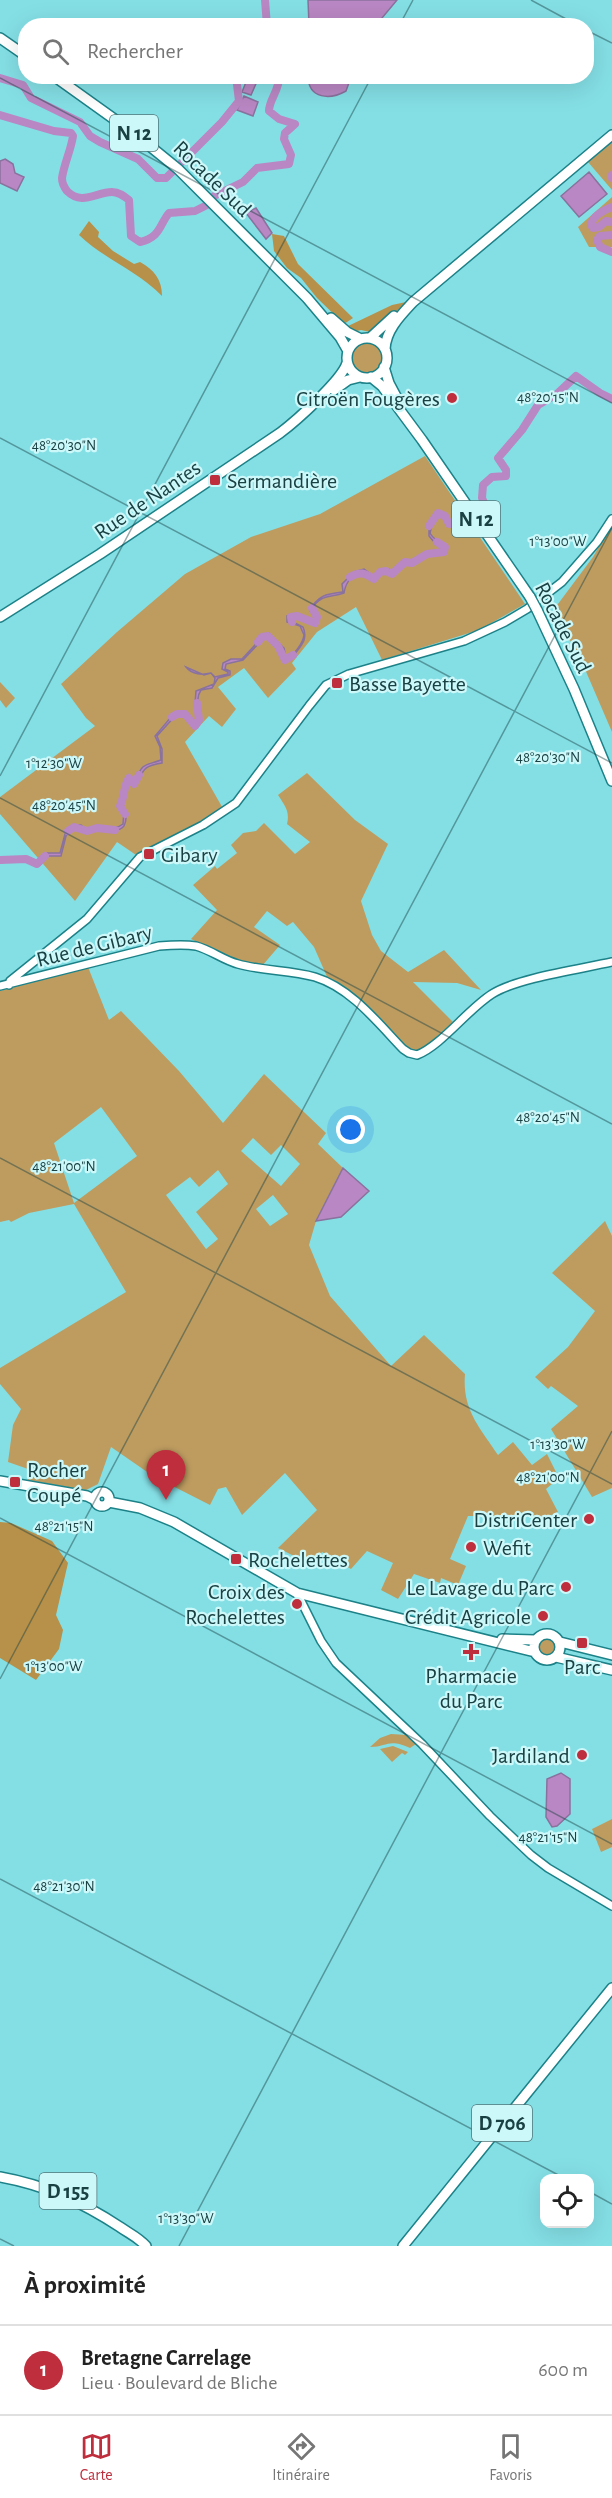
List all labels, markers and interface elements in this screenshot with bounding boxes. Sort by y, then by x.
search box [18,18,594,84]
icon: search [39,35,72,68]
text: Rechercher [87,40,183,62]
road number: N 12 [110,115,158,151]
street label: Rocade Sud [169,137,255,221]
place label: Citroën Fougères [296,388,440,410]
text: 48°20'15"N [517,390,579,405]
marker: Citroën Fougères [445,391,459,405]
text: 48°20'30"N [32,438,96,453]
street label: Rue de Nantes [91,456,205,543]
place label: Sermandière [227,470,337,492]
marker: Sermandière [208,473,222,487]
road number: N 12 [452,501,500,537]
text: 1°13'00"W [529,534,587,549]
street label: Rocade Sud [531,578,595,676]
place label: Basse Bayette [349,673,466,695]
marker: Basse Bayette [330,676,344,690]
text: 48°20'30"N [516,750,580,765]
text: 1°12'30"W [26,756,83,771]
text: 48°20'45"N [32,798,96,813]
place label: Gibary [161,844,218,866]
marker: Gibary [142,847,156,861]
street label: Rue de Gibary [34,921,155,971]
text: 48°20'45"N [516,1110,580,1125]
your location [336,1115,365,1144]
text: 48°21'00"N [32,1159,96,1174]
text: 1°13'30"W [530,1437,586,1452]
pin: 1 [146,1450,186,1500]
place label: Rocher Coupé [27,1459,86,1506]
text: 48°21'00"N [516,1470,580,1485]
marker: Rocher Coupé [8,1475,22,1489]
place label: DistriCenter [473,1509,577,1531]
marker: DistriCenter [582,1512,596,1526]
text: 48°21'15"N [34,1519,94,1534]
place label: Wefit [483,1537,531,1559]
marker: Wefit [464,1540,478,1554]
place label: Rochelettes [248,1549,348,1571]
marker: Rochelettes [229,1552,243,1566]
place label: Le Lavage du Parc [406,1577,555,1599]
marker: Le Lavage du Parc [559,1580,573,1594]
place label: Croix des Rochelettes [185,1581,285,1628]
marker: Croix des Rochelettes [290,1597,304,1611]
place label: Crédit Agricole [405,1606,531,1628]
marker: Crédit Agricole [536,1609,550,1623]
marker: Parc [575,1636,589,1650]
marker: Pharmacie du Parc [464,1645,478,1659]
place label: Parc [564,1656,601,1678]
text: 1°13'00"W [25,1659,83,1674]
place label: Pharmacie du Parc [425,1665,517,1712]
place label: Jardiland [492,1745,570,1767]
marker: Jardiland [575,1748,589,1762]
text: 48°21'15"N [518,1830,578,1845]
text: 48°21'30"N [33,1879,95,1894]
road number: D 706 [472,2105,532,2141]
road number: D 155 [40,2173,97,2209]
map controls [540,2174,594,2228]
button: locate [540,2174,594,2228]
text: 1°13'30"W [158,2211,214,2226]
text: À proximité [24,2272,146,2298]
text: Bretagne Carrelage [81,2347,251,2369]
text: 1 [40,2360,47,2380]
text: 600 m [538,2360,588,2380]
text: Lieu · Boulevard de Bliche [81,2373,277,2393]
tab: Carte [80,2430,113,2485]
tab: Itinéraire [272,2430,330,2485]
tab: Favoris [489,2430,532,2485]

